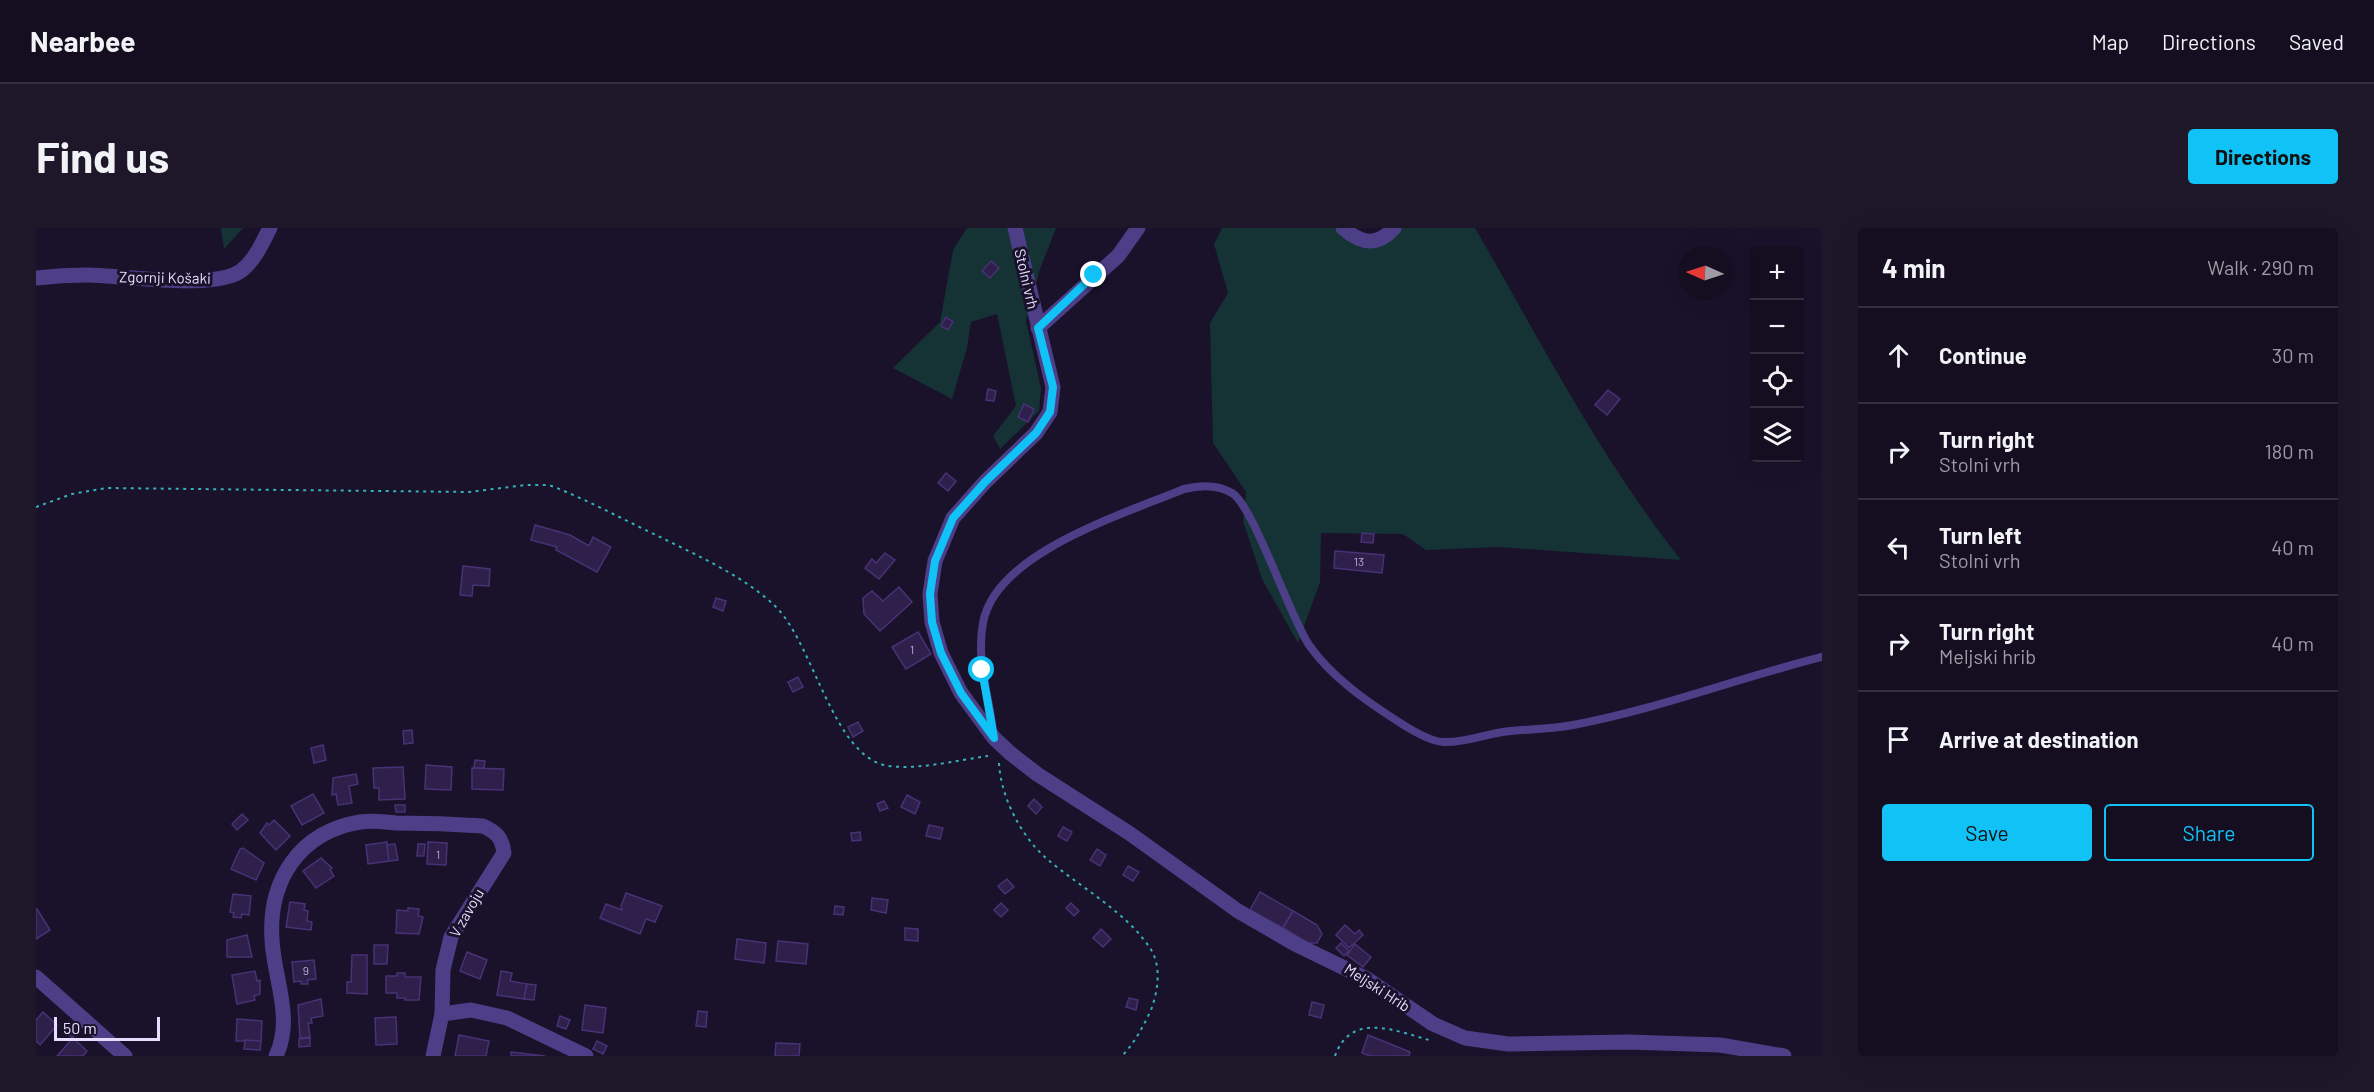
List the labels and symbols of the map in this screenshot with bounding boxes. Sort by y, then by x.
north arrow [1678,246,1732,300]
street label: Stolni vrh [1011,247,1043,311]
route end [1080,261,1106,287]
street label: Zgornji Košaki [119,267,211,287]
house number: 13 [1354,554,1364,568]
house number: 1 [910,642,914,656]
route start [968,656,994,682]
house number: 1 [436,847,440,861]
street label: V zavoju [445,885,487,940]
street label: Meljski Hrib [1341,959,1414,1015]
house number: 9 [303,963,309,977]
scale bar [54,1014,160,1042]

